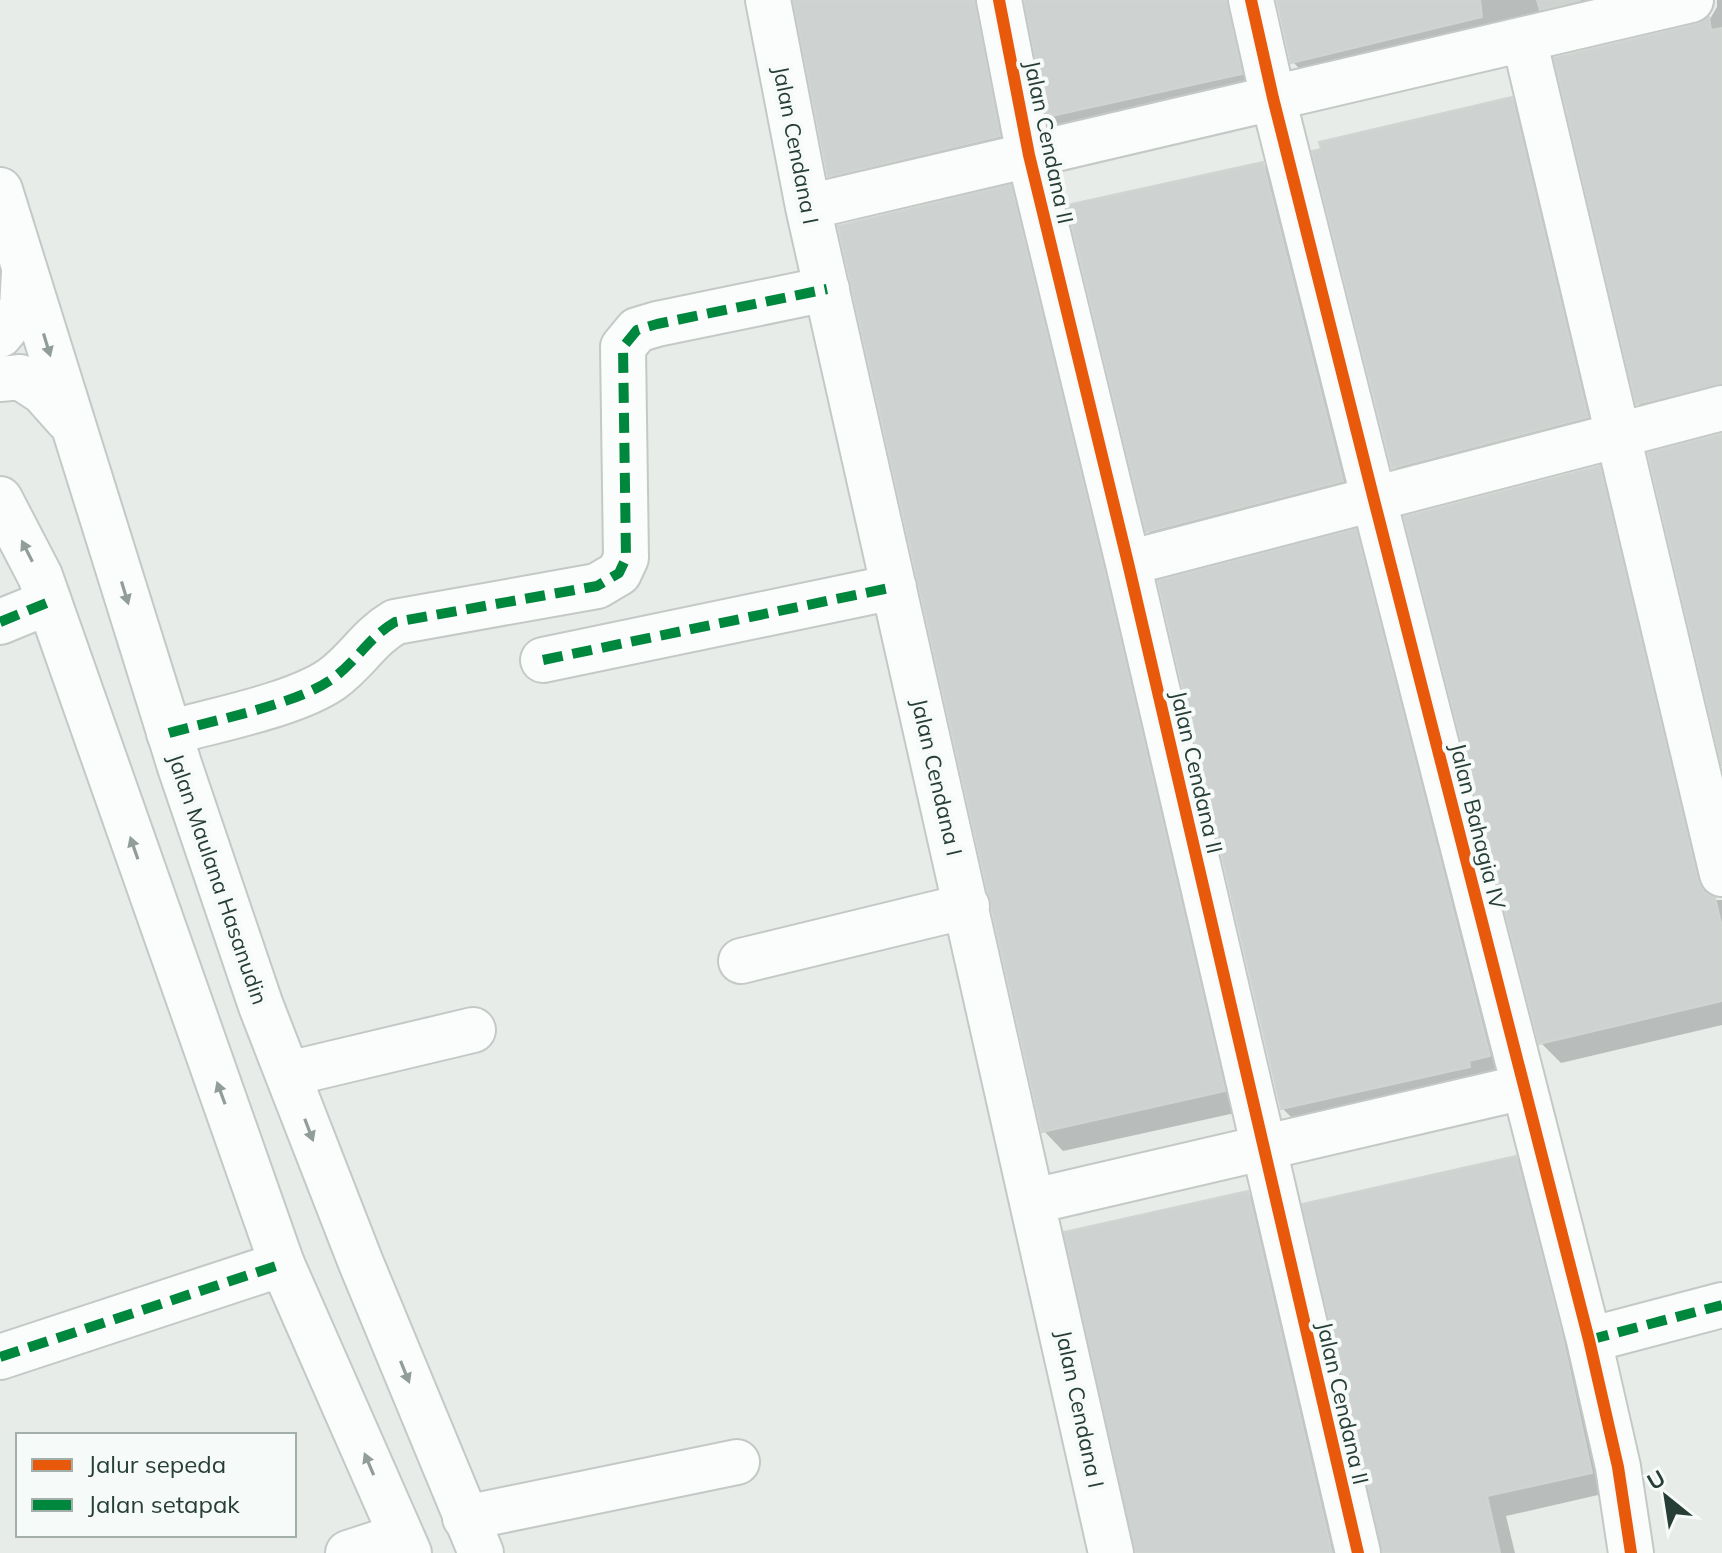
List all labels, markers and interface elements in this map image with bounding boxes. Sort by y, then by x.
street label: Jalan Cendana II [1018,58,1080,226]
street label: Jalan Cendana I [767,64,825,226]
one-way arrow [41,333,54,357]
one-way arrow [20,540,33,563]
one-way arrow [119,582,132,606]
street label: Jalan Cendana II [1165,688,1229,856]
street label: Jalan Cendana I [905,696,969,858]
street label: Jalan Bahagia IV [1444,740,1512,913]
street label: Jalan Maulana Hasanudin [162,750,274,1008]
one-way arrow [128,836,140,860]
one-way arrow [214,1081,227,1105]
one-way arrow [303,1118,316,1142]
street label: Jalan Cendana II [1311,1319,1375,1487]
street label: Jalan Cendana I [1050,1328,1110,1490]
one-way arrow [399,1360,412,1384]
legend [16,1433,296,1537]
text: Jalur sepeda [88,1449,226,1479]
one-way arrow [363,1453,376,1476]
north arrow [1626,1457,1706,1537]
text: U [1642,1463,1670,1496]
text: Jalan setapak [88,1489,240,1519]

